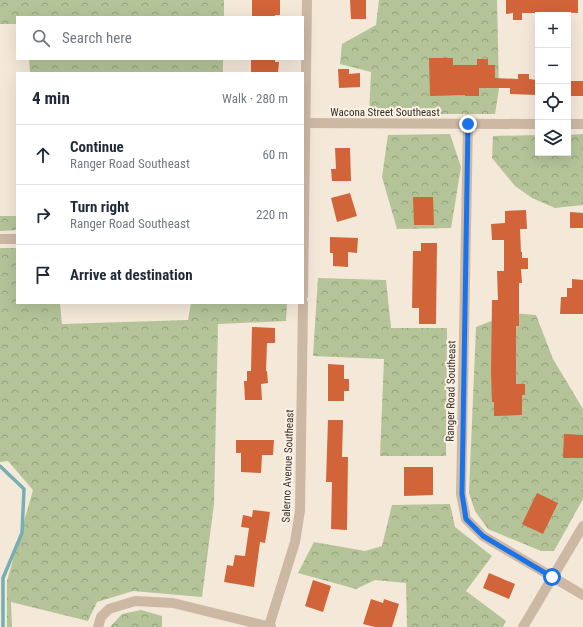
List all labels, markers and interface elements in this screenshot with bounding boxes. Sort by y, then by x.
map controls [535,12,571,156]
button: + [535,12,571,48]
search box [16,16,304,60]
icon: search [30,27,52,49]
text: Search here [62,29,132,47]
button: − [535,48,571,84]
button: locate [535,84,571,120]
text: 4 min [32,88,70,108]
text: Walk · 280 m [222,91,288,106]
street label: Wacona Street Southeast [330,106,440,119]
route end [459,115,477,133]
button: layers [535,120,571,156]
text: Continue [70,138,124,156]
icon: ahead [32,144,54,166]
text: 60 m [262,147,288,162]
text: Ranger Road Southeast [70,156,190,171]
text: Turn right [70,198,129,216]
icon: right [32,204,54,226]
text: 220 m [256,207,288,222]
text: Ranger Road Southeast [70,216,190,231]
icon: arrive [32,264,54,286]
text: Arrive at destination [70,266,193,284]
street label: Ranger Road Southeast [444,340,458,442]
street label: Salerno Avenue Southeast [280,409,296,523]
route start [543,568,561,586]

